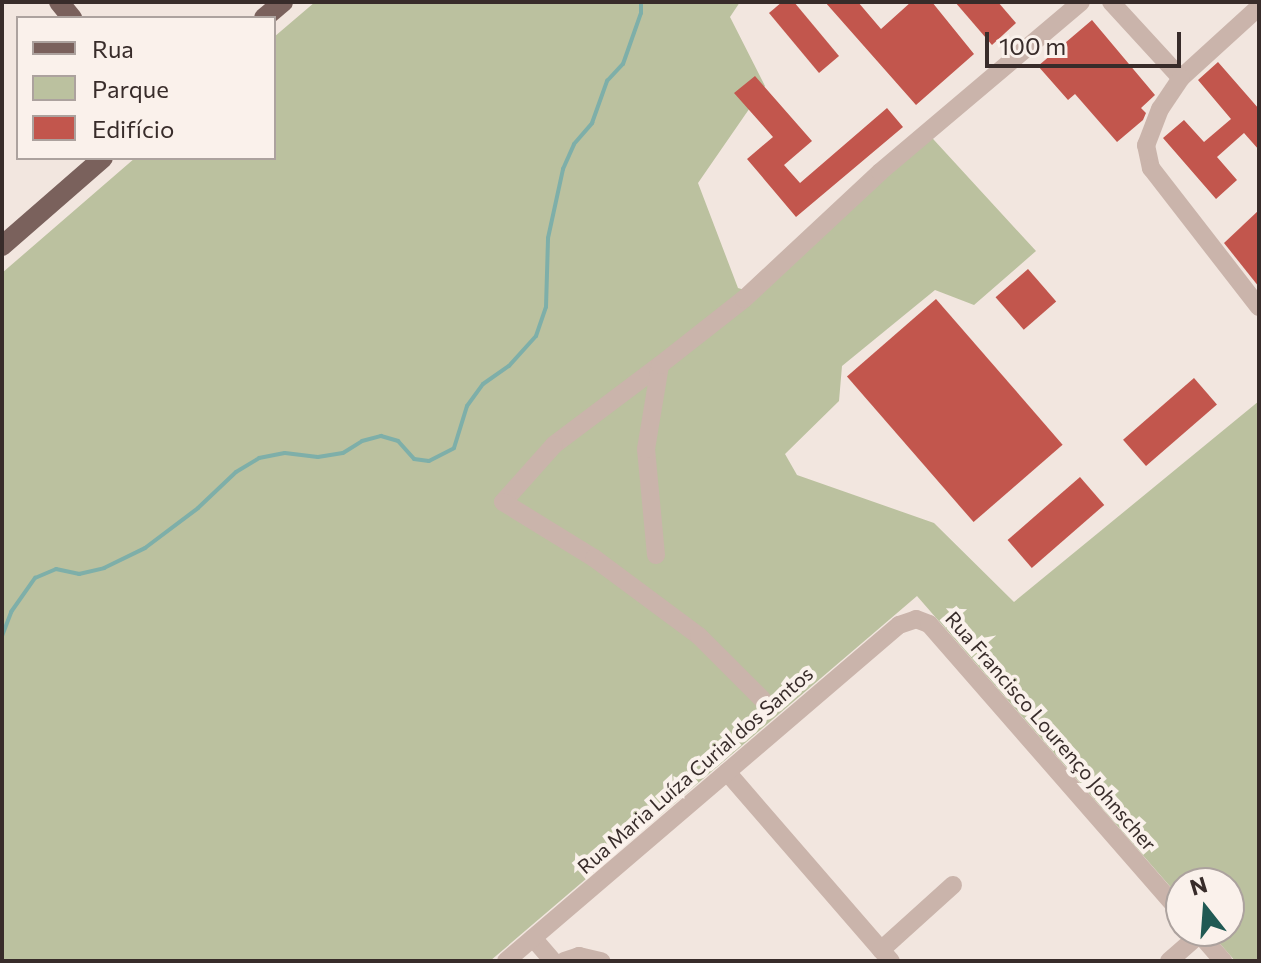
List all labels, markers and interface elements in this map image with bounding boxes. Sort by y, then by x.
legend [16,16,276,160]
scale bar [989,16,1185,66]
text: 100 m [999,31,1066,60]
text: Rua [92,34,134,63]
text: Parque [92,74,169,103]
text: Edifício [92,114,174,143]
street label: Rua Francisco Lourenço Johnscher [941,607,1161,855]
street label: Rua Maria Luíza Curial dos Santos [573,661,817,879]
north arrow [1165,867,1245,947]
text: N [1187,870,1210,901]

